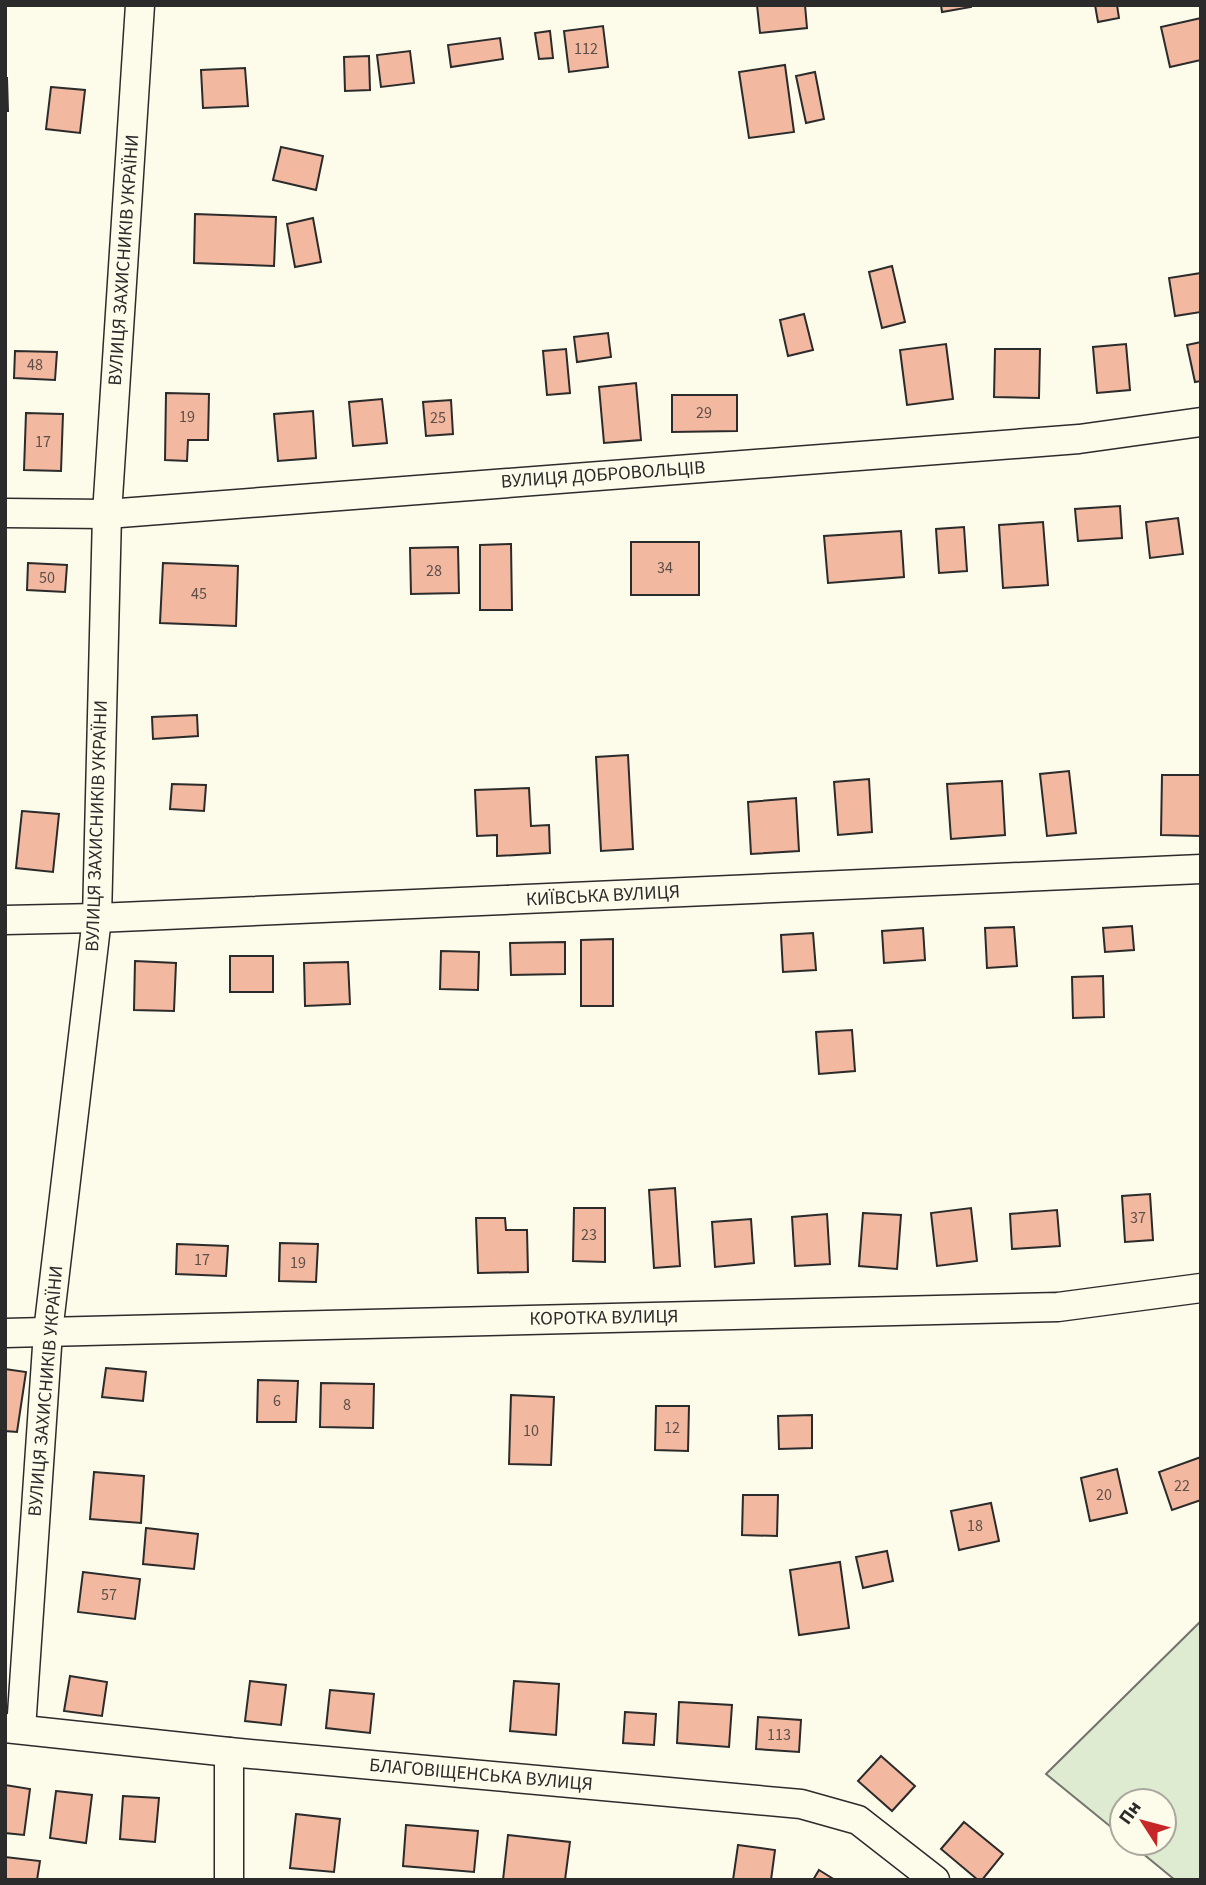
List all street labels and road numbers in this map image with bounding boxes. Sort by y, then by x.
street label: ВУЛИЦЯ ЗАХИСНИКІВ УКРАЇНИ [102,133,146,387]
street label: ВУЛИЦЯ ДОБРОВОЛЬЦІВ [500,454,706,496]
street label: ВУЛИЦЯ ЗАХИСНИКІВ УКРАЇНИ [79,700,115,952]
street label: КИЇВСЬКА ВУЛИЦЯ [525,878,681,914]
street label: ВУЛИЦЯ ЗАХИСНИКІВ УКРАЇНИ [22,1264,70,1518]
street label: КОРОТКА ВУЛИЦЯ [529,1303,679,1333]
street label: БЛАГОВІЩЕНСЬКА ВУЛИЦЯ [368,1752,594,1798]

